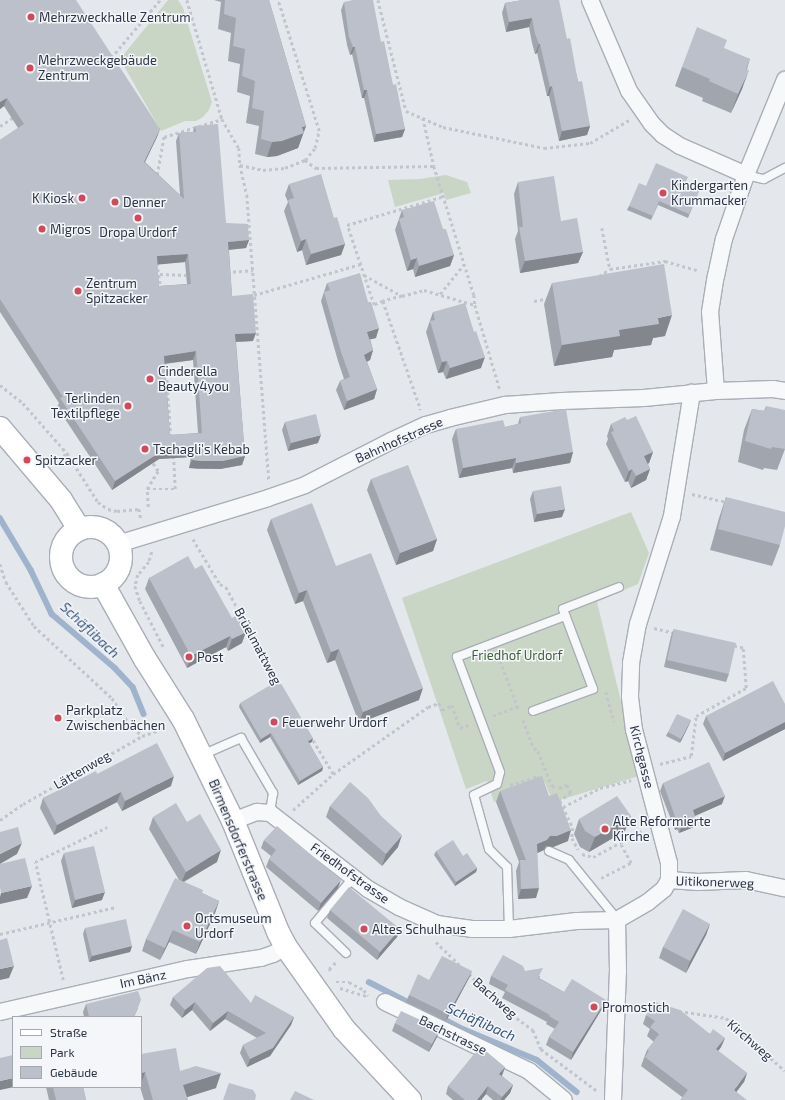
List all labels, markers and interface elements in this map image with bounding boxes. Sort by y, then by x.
place label: Mehrzweckhalle Zentrum [39,9,191,25]
marker: Mehrzweckhalle Zentrum [26,12,36,22]
place label: Mehrzweckgebäude Zentrum [38,53,157,84]
marker: Mehrzweckgebäude Zentrum [25,63,35,73]
place label: Kindergarten Krummacker [671,178,748,209]
marker: Kindergarten Krummacker [658,188,668,198]
place label: K Kiosk [32,190,74,206]
marker: K Kiosk [77,193,87,203]
place label: Denner [123,194,166,210]
marker: Denner [110,197,120,207]
marker: Dropa Urdorf [133,213,143,223]
place label: Migros [50,221,91,237]
marker: Migros [37,224,47,234]
place label: Dropa Urdorf [99,224,177,240]
place label: Zentrum Spitzacker [86,276,148,307]
marker: Zentrum Spitzacker [73,286,83,296]
place label: Cinderella Beauty4you [158,364,229,395]
marker: Cinderella Beauty4you [145,374,155,384]
place label: Terlinden Textilpflege [51,391,120,422]
marker: Terlinden Textilpflege [123,401,133,411]
street label: Bahnhofstrasse [353,414,445,466]
place label: Tschagli's Kebab [153,441,250,457]
marker: Tschagli's Kebab [140,444,150,454]
place label: Spitzacker [35,452,97,468]
marker: Spitzacker [22,455,32,465]
water label: Schäflibach [57,598,123,662]
street label: Brüelmattweg [231,605,285,687]
park label: Friedhof Urdorf [471,647,563,663]
place label: Post [197,649,224,665]
marker: Post [184,652,194,662]
place label: Parkplatz Zwischenbächen [66,703,165,734]
marker: Parkplatz Zwischenbächen [53,713,63,723]
place label: Feuerwehr Urdorf [282,714,387,730]
marker: Feuerwehr Urdorf [269,717,279,727]
street label: Kirchgasse [627,724,657,790]
street label: Lättenweg [51,747,113,793]
street label: Birmensdorferstrasse [205,777,271,903]
place label: Alte Reformierte Kirche [613,814,711,845]
marker: Alte Reformierte Kirche [600,824,610,834]
street label: Friedhofstrasse [308,839,392,907]
street label: Uitikonerweg [675,873,755,891]
place label: Ortsmuseum Urdorf [195,911,272,942]
marker: Ortsmuseum Urdorf [182,921,192,931]
place label: Altes Schulhaus [372,921,466,937]
marker: Altes Schulhaus [359,924,369,934]
street label: Im Bänz [118,966,168,992]
street label: Bachweg [470,974,520,1022]
water label: Schäflibach [444,999,518,1045]
place label: Promostich [602,999,670,1015]
marker: Promostich [589,1002,599,1012]
street label: Bachstrasse [417,1012,489,1058]
legend [12,1016,142,1088]
street label: Kirchweg [724,1016,776,1064]
text: Straße [50,1025,87,1039]
text: Park [50,1045,75,1059]
text: Gebäude [50,1065,98,1079]

